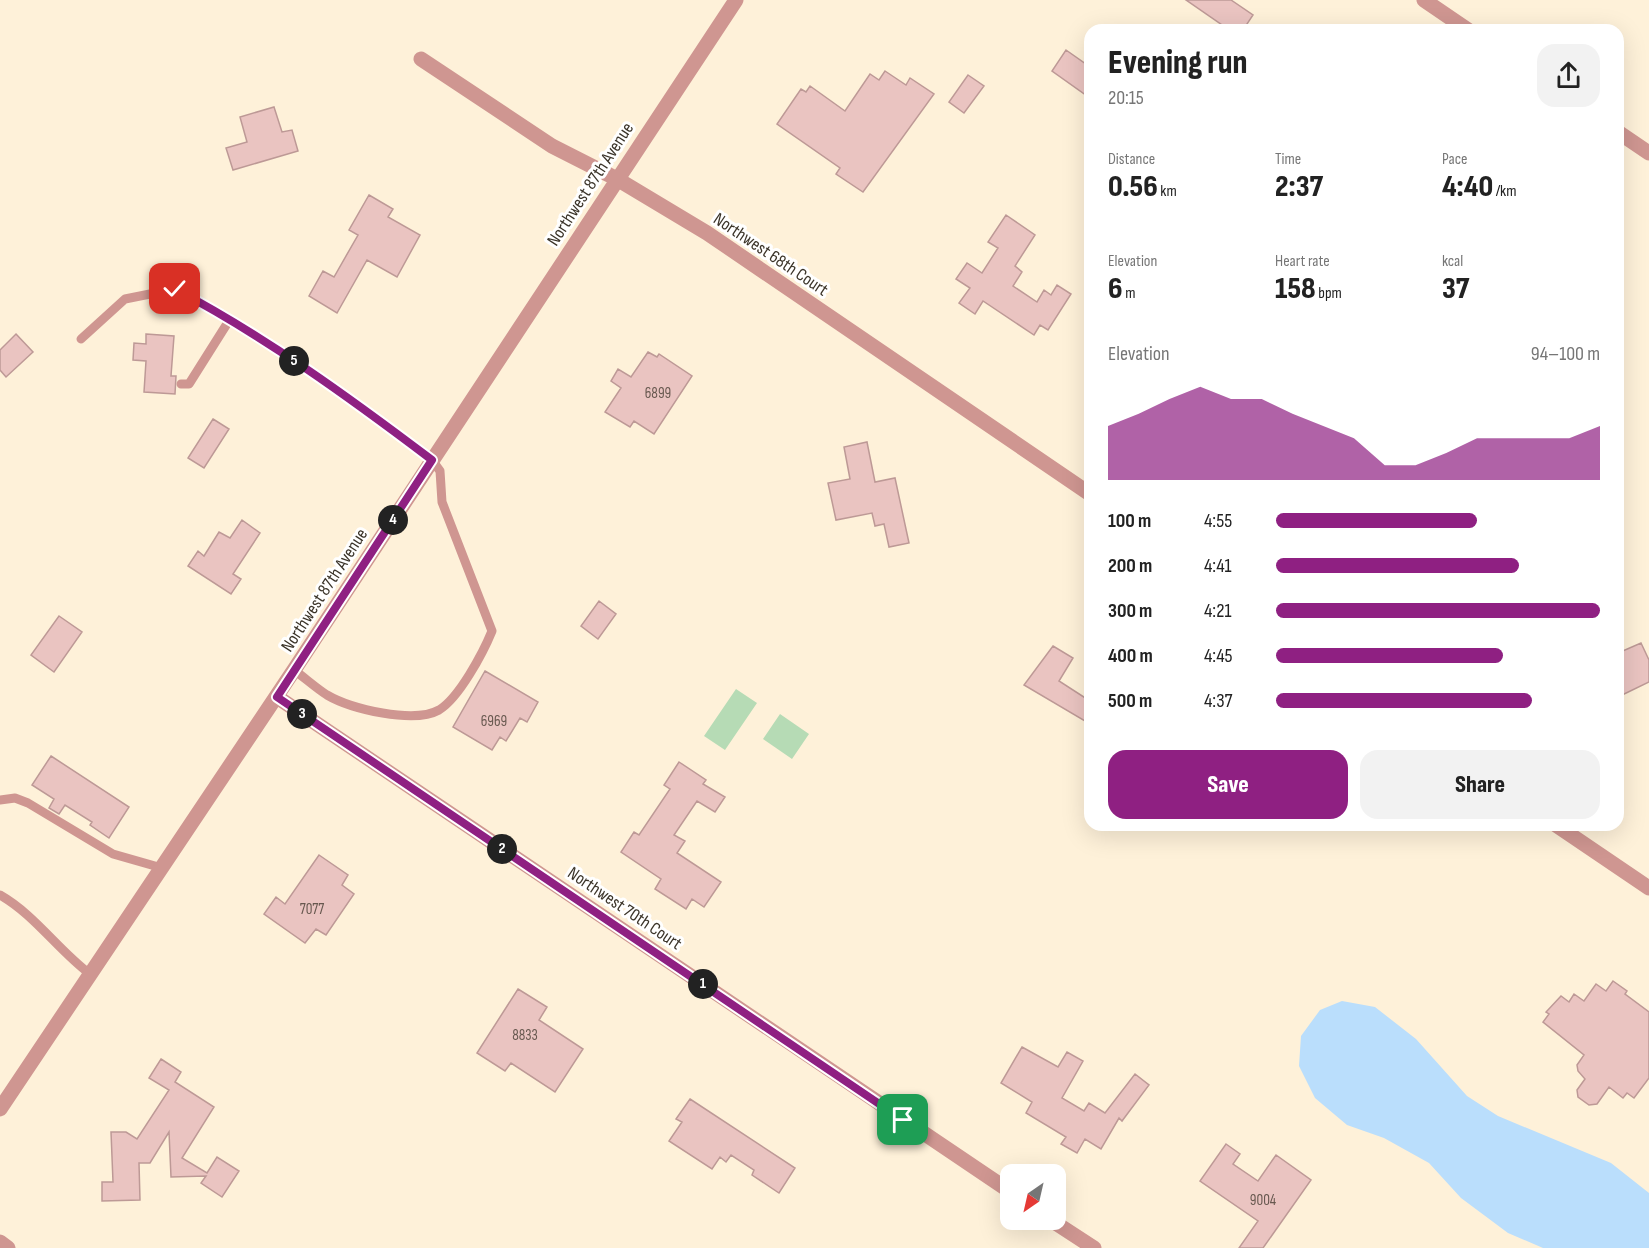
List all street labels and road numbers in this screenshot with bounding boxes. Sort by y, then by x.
street label: Northwest 87th Avenue [543,119,638,250]
street label: Northwest 68th Court [709,208,832,301]
street label: Northwest 87th Avenue [277,525,372,656]
street label: Northwest 70th Court [564,863,686,955]

